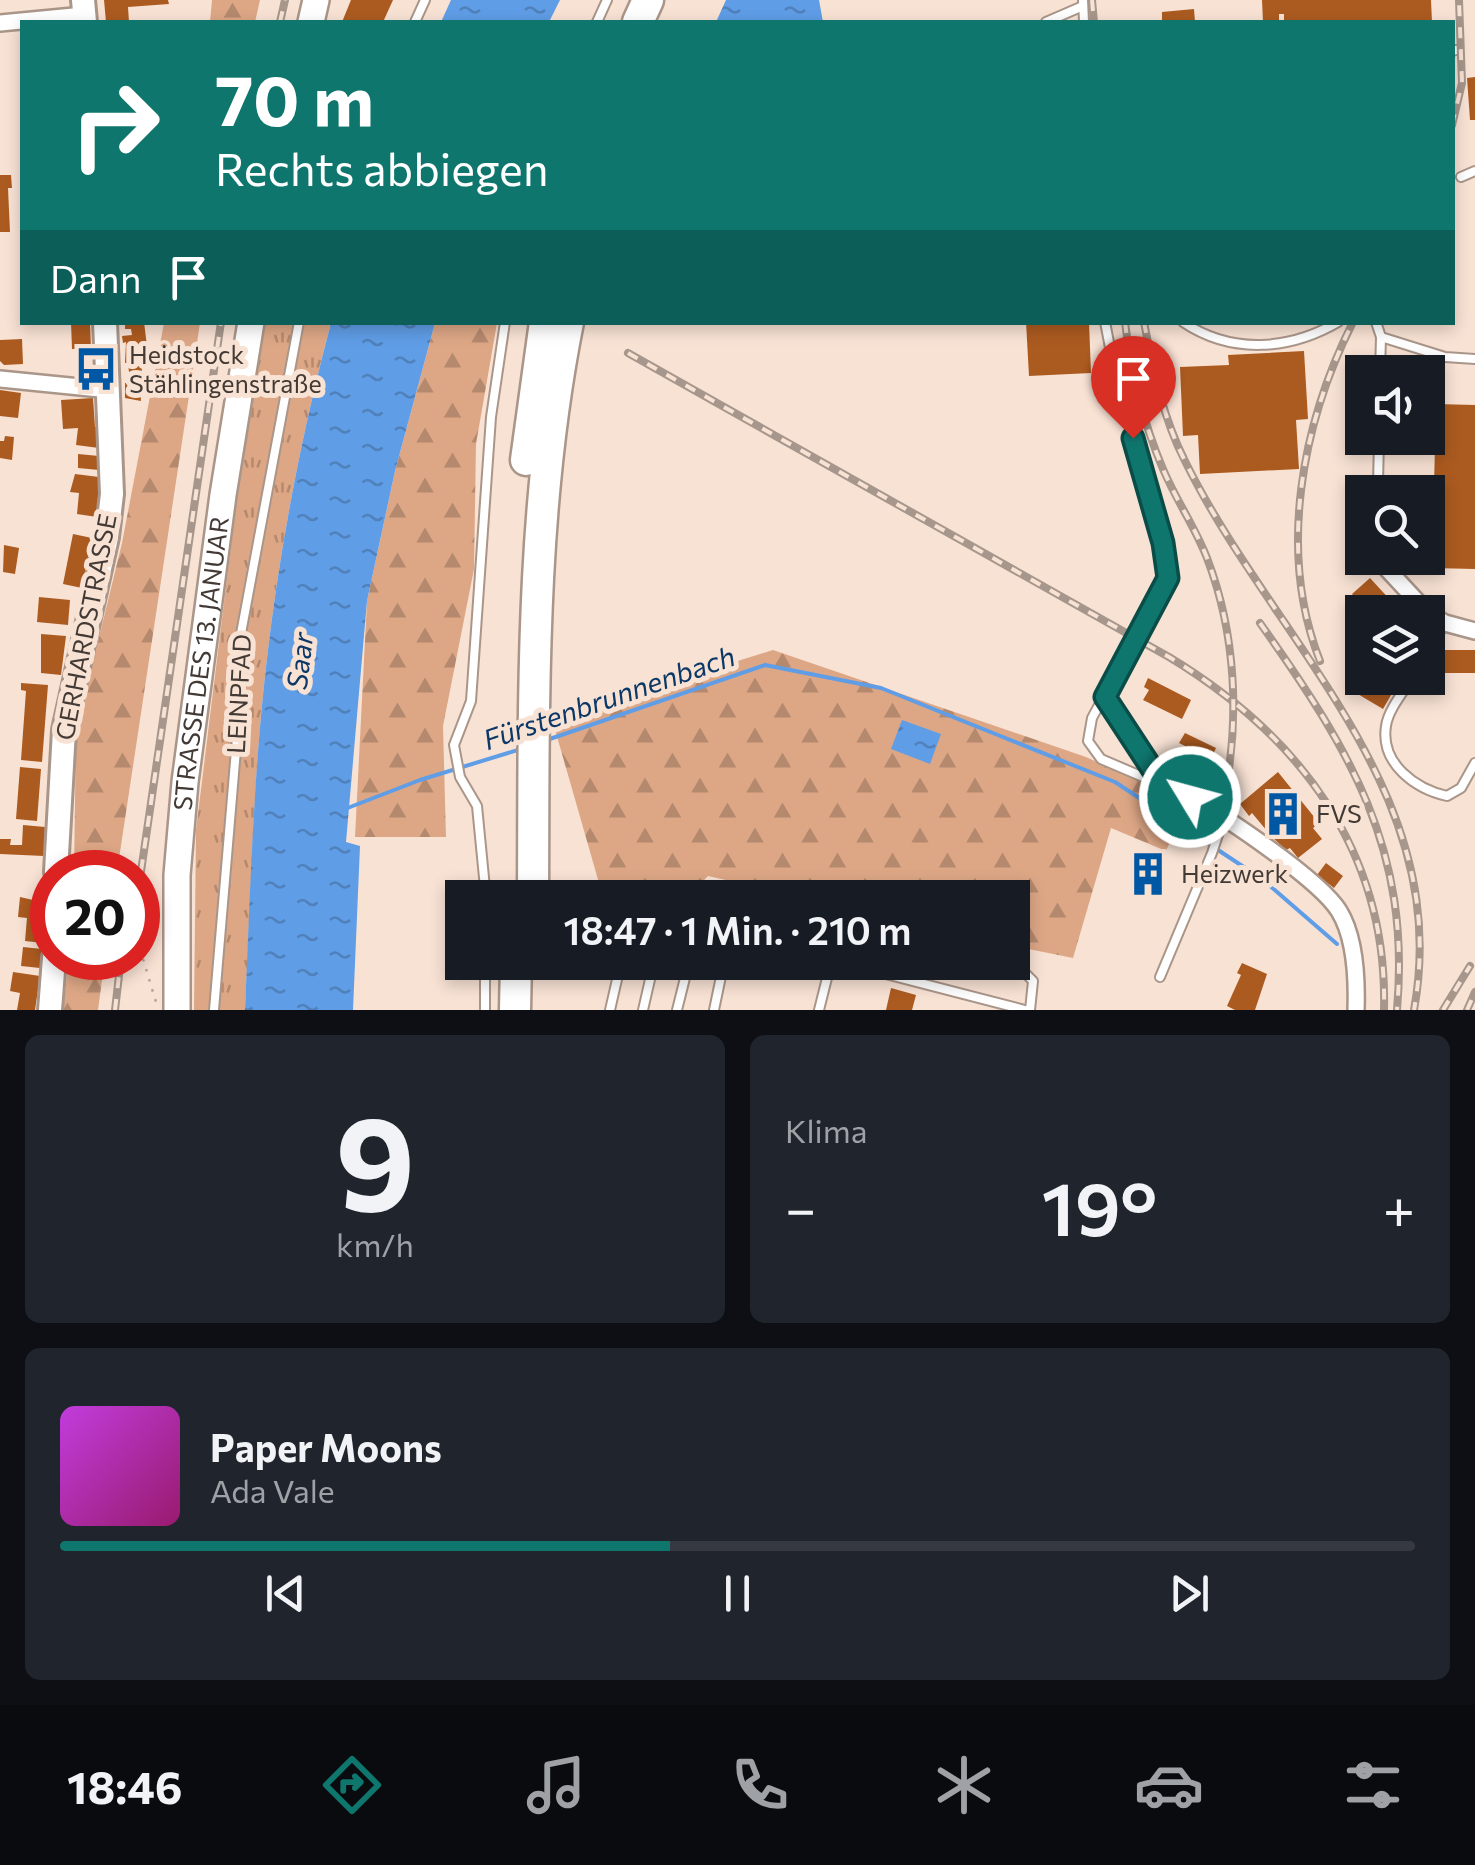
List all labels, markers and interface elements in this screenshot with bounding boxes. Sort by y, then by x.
text: 70 m [215,55,374,140]
icon: right [50,60,180,190]
text: Rechts abbiegen [215,140,549,195]
icon: arrive [161,250,216,305]
text: Dann [50,254,141,301]
pin [1091,336,1176,439]
place label: Heidstock Stählingenstraße [129,339,322,398]
bus stop icon: Heidstock Stählingenstraße [72,345,120,393]
icon: arrive [1106,351,1161,406]
map controls [1345,355,1445,695]
button: sound [1345,355,1445,455]
button: search [1345,475,1445,575]
street label: GERHARDSTRASSE [48,511,122,742]
street label: STRASSE DES 13. JANUAR [167,514,234,812]
button: layers [1345,595,1445,695]
water label: Saar [279,630,319,691]
street label: LEINPFAD [220,633,256,754]
water label: Fürstenbrunnenbach [478,638,739,756]
position arrow [1138,745,1242,849]
building icon: FVS [1259,790,1307,838]
place label: FVS [1316,798,1362,828]
speed limit sign: 20 [30,850,160,980]
building icon: Heizwerk [1124,850,1172,898]
place label: Heizwerk [1181,858,1289,888]
text: 18:47 · 1 Min. · 210 m [564,906,911,953]
text: 9 [335,1079,415,1238]
text: Klima [785,1110,867,1150]
text: 19° [1041,1160,1157,1251]
text: − [785,1173,816,1240]
text: + [1383,1173,1415,1240]
text: km/h [336,1224,414,1264]
text: Paper Moons [210,1423,442,1470]
text: Ada Vale [210,1470,335,1510]
icon: previous [258,1566,313,1621]
icon: pause [710,1566,765,1621]
icon: next [1162,1566,1217,1621]
icon: directions [317,1750,387,1820]
icon: music [521,1750,591,1820]
icon: phone [725,1750,795,1820]
icon: climate [929,1750,999,1820]
icon: car [1134,1750,1204,1820]
icon: filters [1338,1750,1408,1820]
text: 18:46 [67,1758,183,1813]

